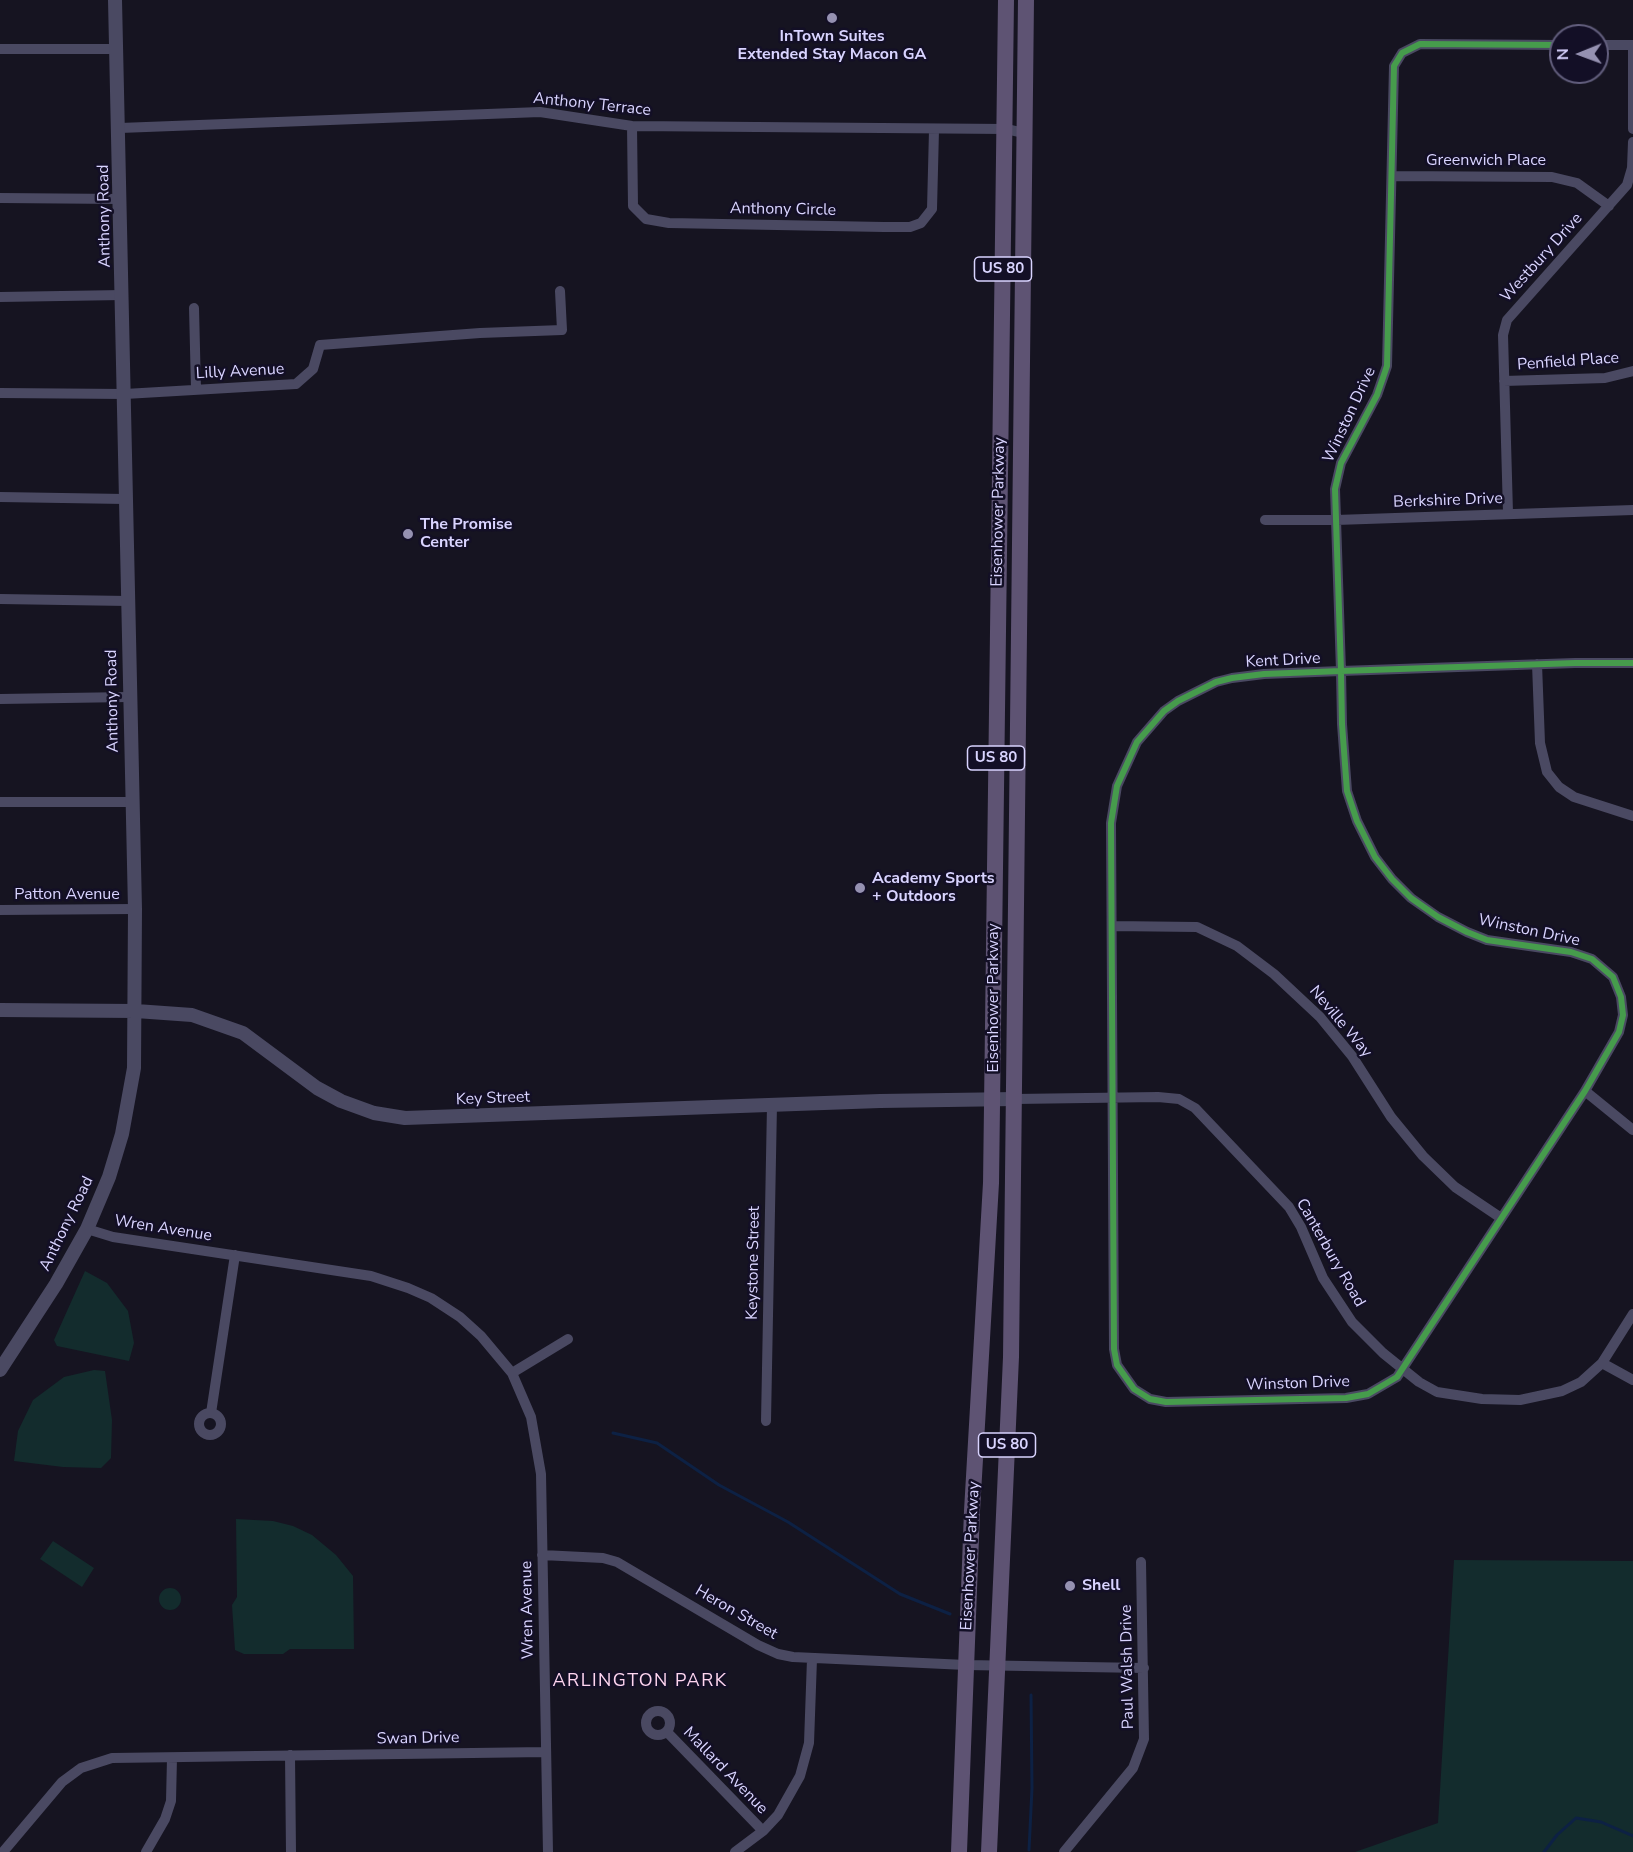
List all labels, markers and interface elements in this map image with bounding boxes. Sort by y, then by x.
marker: InTown Suites Extended Stay Macon GA [825,11,839,25]
north arrow [1549,24,1609,84]
place label: InTown Suites Extended Stay Macon GA [738,27,926,65]
text: N [1552,48,1574,60]
street label: Anthony Terrace [532,89,652,121]
street label: Greenwich Place [1426,151,1546,171]
street label: Anthony Road [95,164,115,268]
street label: Anthony Circle [730,199,836,221]
street label: Westbury Drive [1497,210,1587,306]
road number: US 80 [974,257,1032,281]
street label: Penfield Place [1516,349,1620,375]
street label: Lilly Avenue [195,360,285,384]
street label: Winston Drive [1319,364,1381,466]
street label: Eisenhower Parkway [988,437,1010,587]
street label: Berkshire Drive [1393,489,1503,513]
place label: The Promise Center [420,515,513,553]
marker: The Promise Center [401,527,415,541]
street label: Anthony Road [103,649,123,753]
street label: Kent Drive [1245,649,1321,673]
road number: US 80 [968,746,1024,770]
place label: Academy Sports + Outdoors [872,869,995,907]
marker: Academy Sports + Outdoors [853,881,867,895]
street label: Patton Avenue [14,885,120,905]
street label: Winston Drive [1476,911,1582,951]
street label: Eisenhower Parkway [984,923,1004,1073]
street label: Neville Way [1305,982,1375,1062]
street label: Key Street [456,1088,530,1110]
street label: Anthony Road [36,1174,98,1274]
street label: Canterbury Road [1291,1195,1369,1311]
street label: Keystone Street [743,1206,765,1320]
street label: Wren Avenue [113,1212,213,1246]
street label: Winston Drive [1246,1373,1350,1395]
road number: US 80 [978,1433,1036,1457]
street label: Eisenhower Parkway [958,1481,984,1631]
street label: Wren Avenue [518,1561,538,1659]
place label: Shell [1082,1576,1120,1596]
marker: Shell [1063,1579,1077,1593]
street label: Heron Street [691,1582,781,1644]
street label: Paul Walsh Drive [1117,1604,1139,1730]
district label: ARLINGTON PARK [552,1671,728,1693]
street label: Mallard Avenue [679,1723,771,1819]
street label: Swan Drive [377,1729,459,1749]

